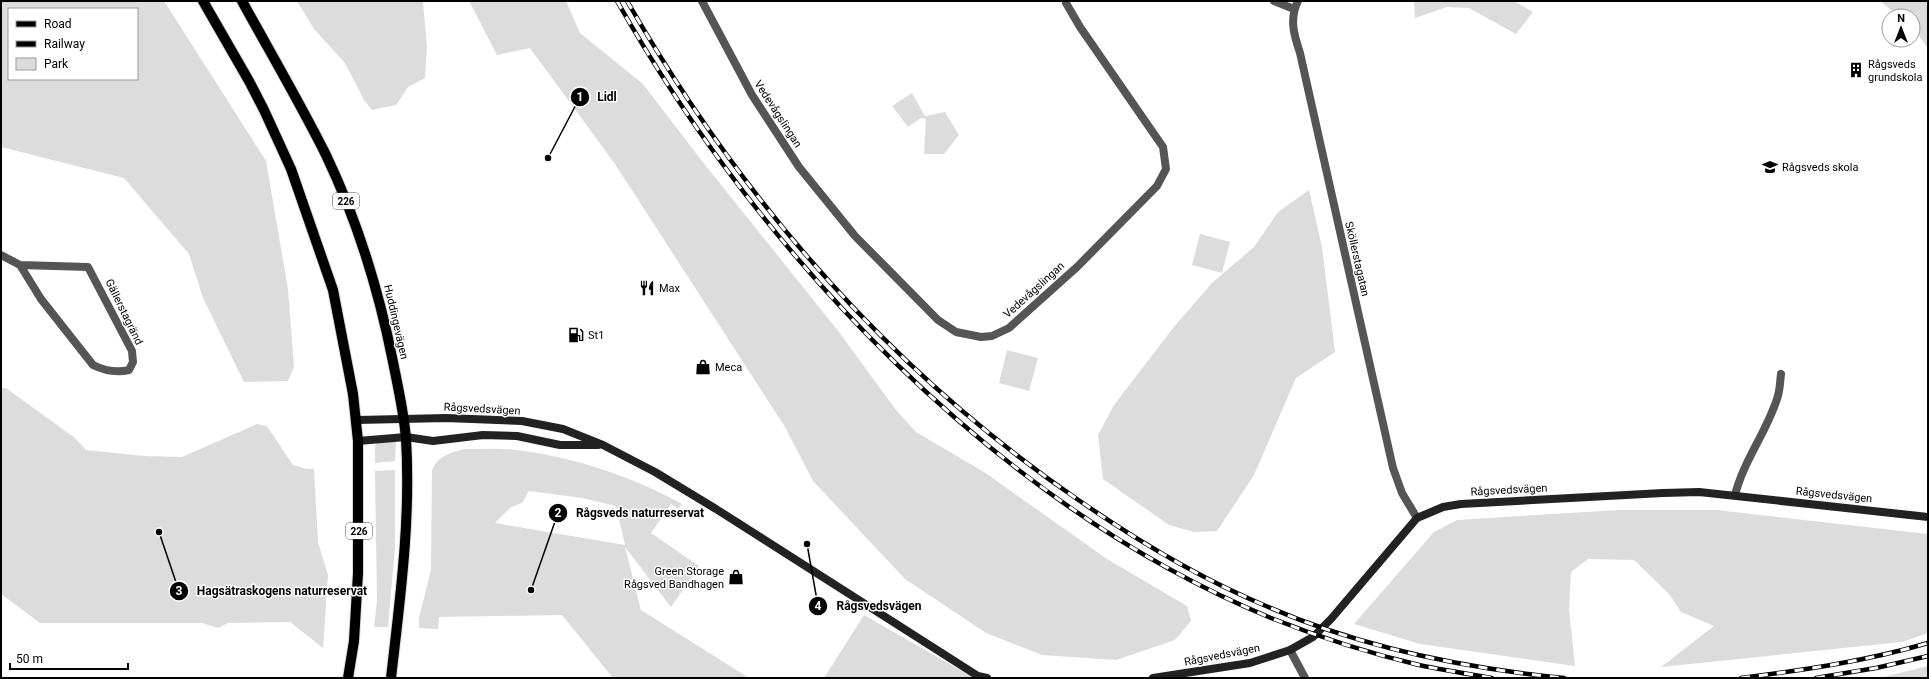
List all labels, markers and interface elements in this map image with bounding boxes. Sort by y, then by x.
legend [8,8,138,80]
north arrow [1881,8,1921,48]
text: N [1897,12,1905,25]
text: Road [44,17,72,31]
text: Railway [44,37,85,51]
text: Park [44,57,69,71]
place label: Rågsveds grundskola [1868,58,1922,84]
building icon: Rågsveds grundskola [1847,61,1865,79]
street label: Vedevågslingan [751,78,805,150]
callout: Lidl [570,85,625,109]
text: 1 [577,90,583,104]
text: Lidl [597,90,617,104]
school or university icon: Rågsveds skola [1761,158,1779,176]
place label: Rågsveds skola [1782,161,1859,174]
road number: 226 [333,193,359,209]
street label: Sköllerstagatan [1342,220,1372,298]
street label: Vedevågslingan [1001,259,1067,321]
street label: Gällerstagränd [102,277,146,347]
restaurant icon: Max [638,279,656,297]
place label: Max [659,282,681,295]
street label: Huddingevägen [381,283,411,361]
fuel station icon: St1 [567,326,585,344]
place label: St1 [588,329,604,342]
shop icon: Meca [694,358,712,376]
place label: Meca [715,361,742,374]
street label: Rågsvedsvägen [443,400,521,418]
street label: Rågsvedsvägen [1470,481,1548,499]
street label: Rågsvedsvägen [1795,485,1873,505]
callout: Rågsveds naturreservat [548,501,712,525]
text: 2 [555,506,562,520]
text: Rågsveds naturreservat [576,506,704,520]
road number: 226 [346,523,372,539]
place label: Green Storage Rågsved Bandhagen [624,565,724,591]
shop icon: Green Storage Rågsved Bandhagen [727,568,745,586]
callout: Hagsätraskogens naturreservat [169,579,375,603]
text: 3 [176,584,183,598]
text: Hagsätraskogens naturreservat [197,584,367,598]
callout: Rågsvedsvägen [808,594,929,618]
text: 4 [815,599,822,613]
text: Rågsvedsvägen [836,599,922,613]
street label: Rågsvedsvägen [1183,641,1261,669]
scale bar [10,645,128,671]
text: 50 m [16,652,43,666]

